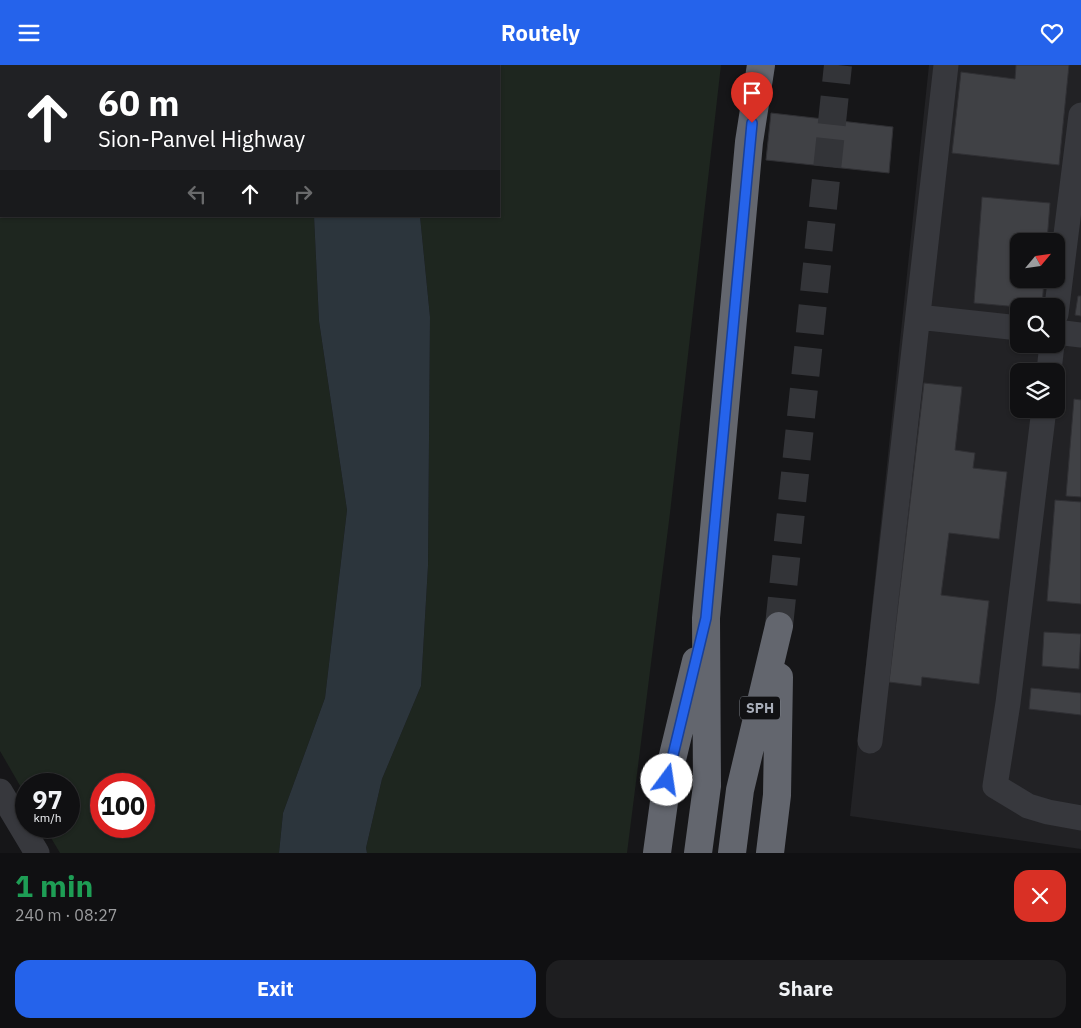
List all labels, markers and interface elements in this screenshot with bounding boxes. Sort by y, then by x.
text: Routely [501,18,580,47]
icon: menu [15,19,43,47]
icon: heart [1038,19,1066,47]
pin [731,72,773,123]
icon: arrive [738,79,766,107]
text: 60 m [98,80,180,126]
icon: ahead [15,85,80,150]
text: Sion-Panvel Highway [98,124,305,153]
icon: left [183,180,211,208]
icon: ahead [236,180,264,208]
icon: right [289,180,317,208]
north arrow [1010,233,1065,287]
map controls [1010,233,1065,418]
button: search [1010,298,1065,353]
button: layers [1010,363,1065,418]
road number: SPH [740,697,780,719]
position arrow [640,753,692,805]
speed limit sign: 100 [90,773,155,838]
text: 97 [32,783,63,816]
text: km/h [33,810,62,825]
text: 1 min [15,866,93,905]
button: close [1014,870,1066,922]
text: 240 m · 08:27 [15,905,117,925]
button: Exit [15,960,536,1018]
button: Share [546,960,1066,1018]

